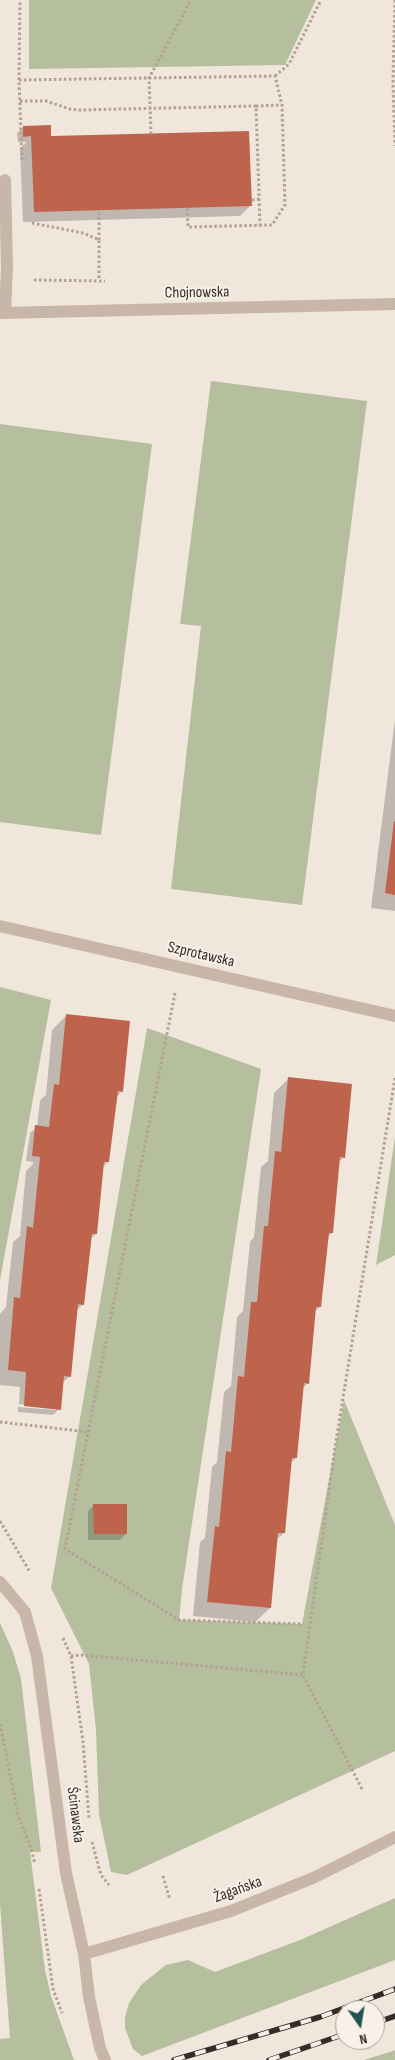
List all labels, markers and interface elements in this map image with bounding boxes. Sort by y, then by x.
street label: Chojnowska [165,283,229,303]
street label: Szprotawska [166,938,236,972]
street label: Ścinawska [62,1786,88,1844]
street label: Żagańska [211,1872,265,1908]
north arrow [335,2000,385,2050]
text: N [358,2030,369,2048]

